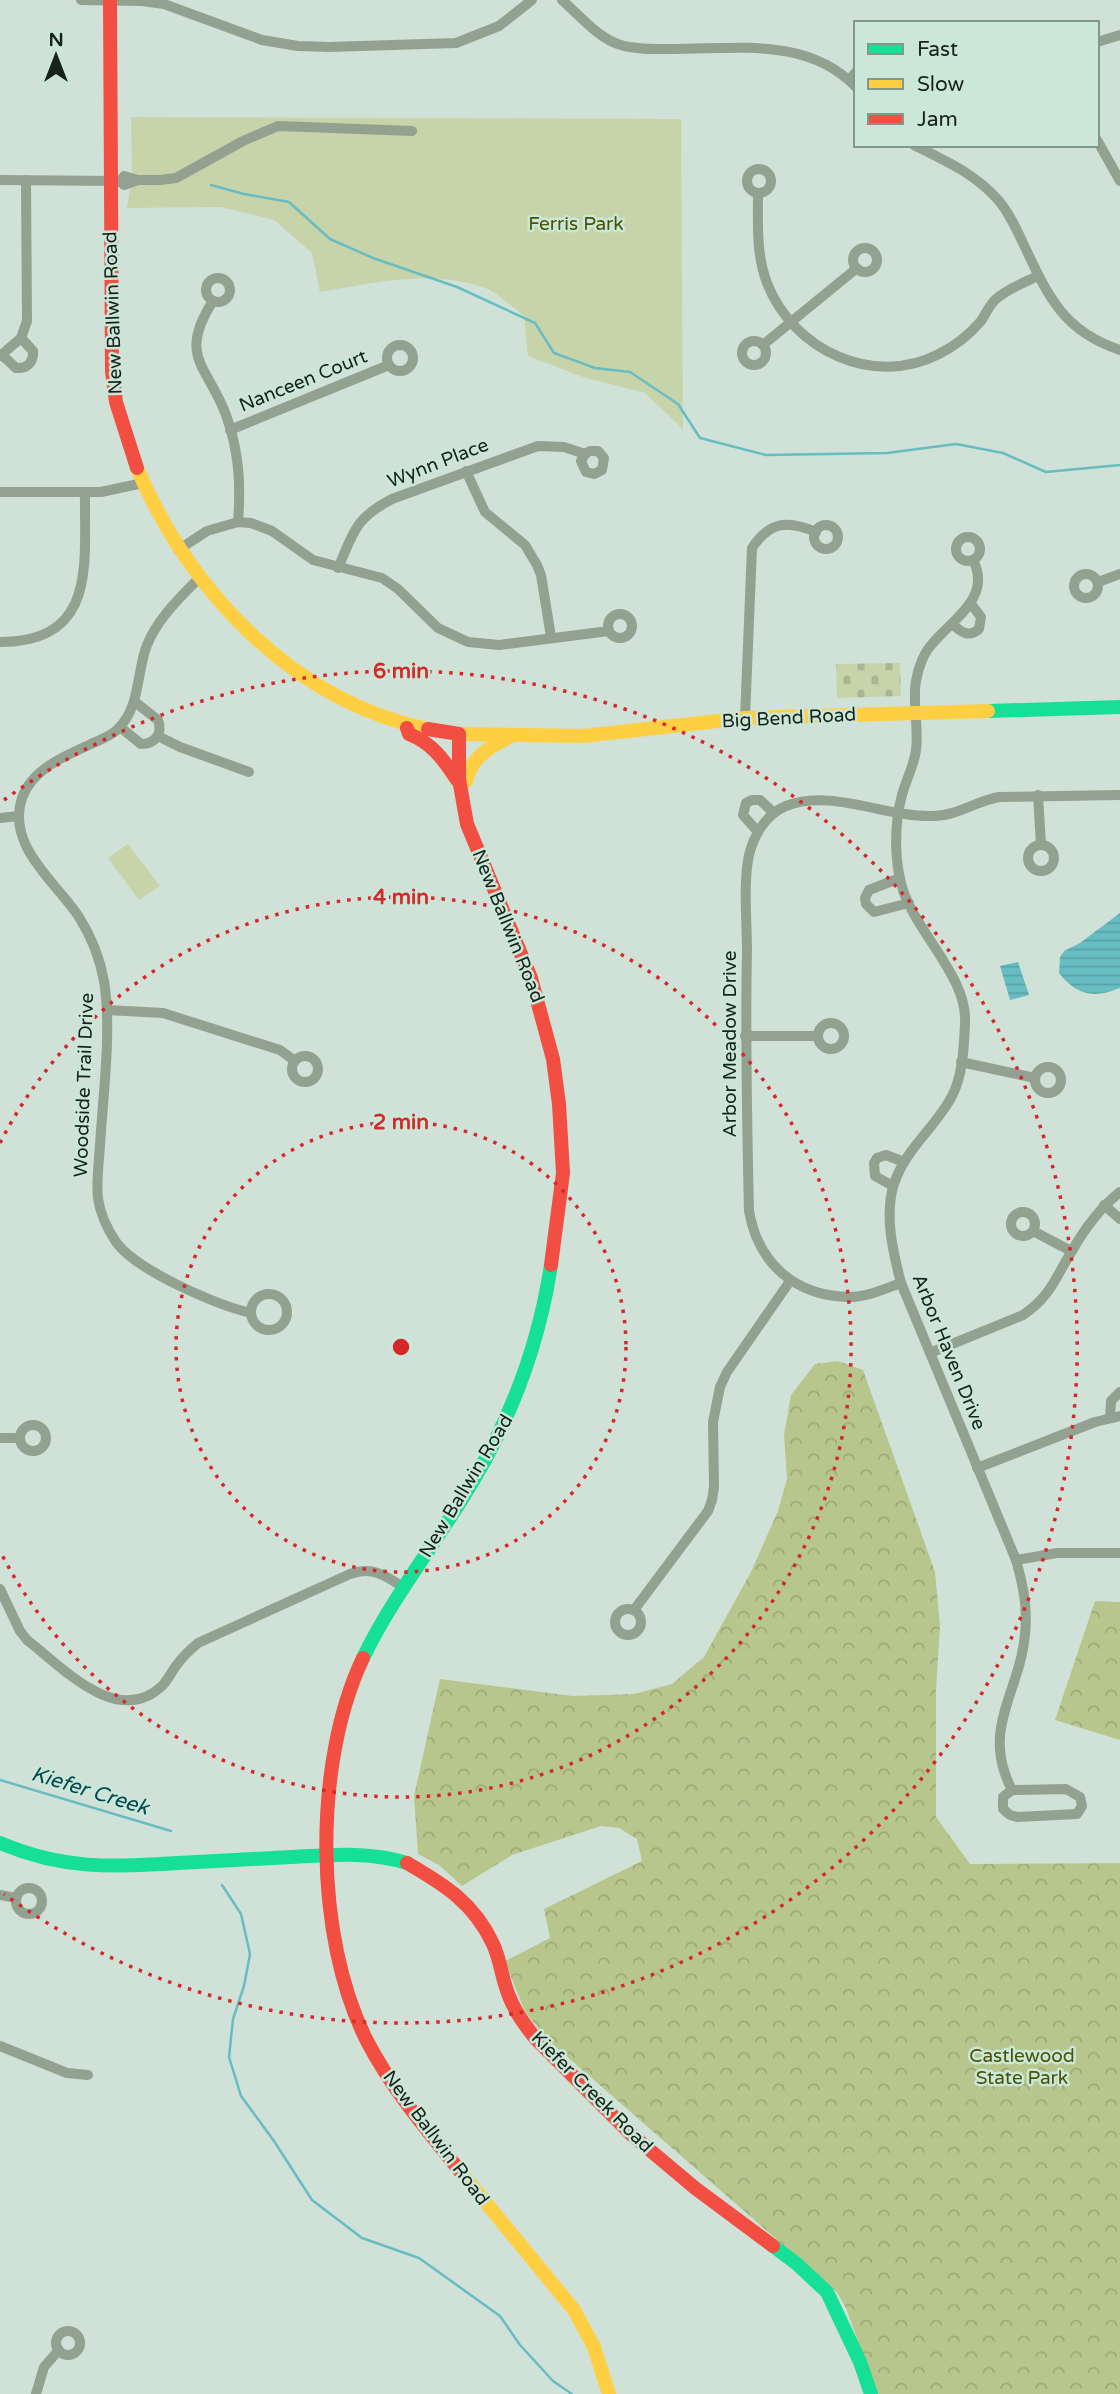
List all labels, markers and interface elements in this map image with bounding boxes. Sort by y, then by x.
north arrow [21,21,91,91]
legend [854,21,1099,147]
text: N [48,29,64,51]
text: Fast [917,37,958,62]
text: Slow [917,72,965,97]
text: Jam [917,107,958,132]
park label: Ferris Park [528,213,624,235]
street label: New Ballwin Road [99,231,127,395]
street label: Nanceen Court [236,345,370,417]
street label: Wynn Place [384,434,492,492]
text: 6 min [373,659,429,684]
street label: Big Bend Road [721,703,857,733]
street label: New Ballwin Road [467,846,549,1006]
text: 4 min [373,885,429,910]
street label: Arbor Meadow Drive [719,951,741,1137]
street label: Woodside Trail Drive [70,992,98,1178]
text: 2 min [373,1110,429,1135]
street label: Arbor Haven Drive [908,1271,990,1433]
centre of rings [389,1335,413,1359]
street label: New Ballwin Road [415,1410,517,1562]
water label: Kiefer Creek [28,1761,153,1821]
street label: Kiefer Creek Road [527,2027,657,2157]
park label: Castlewood State Park [969,2045,1075,2089]
street label: New Ballwin Road [378,2066,494,2210]

